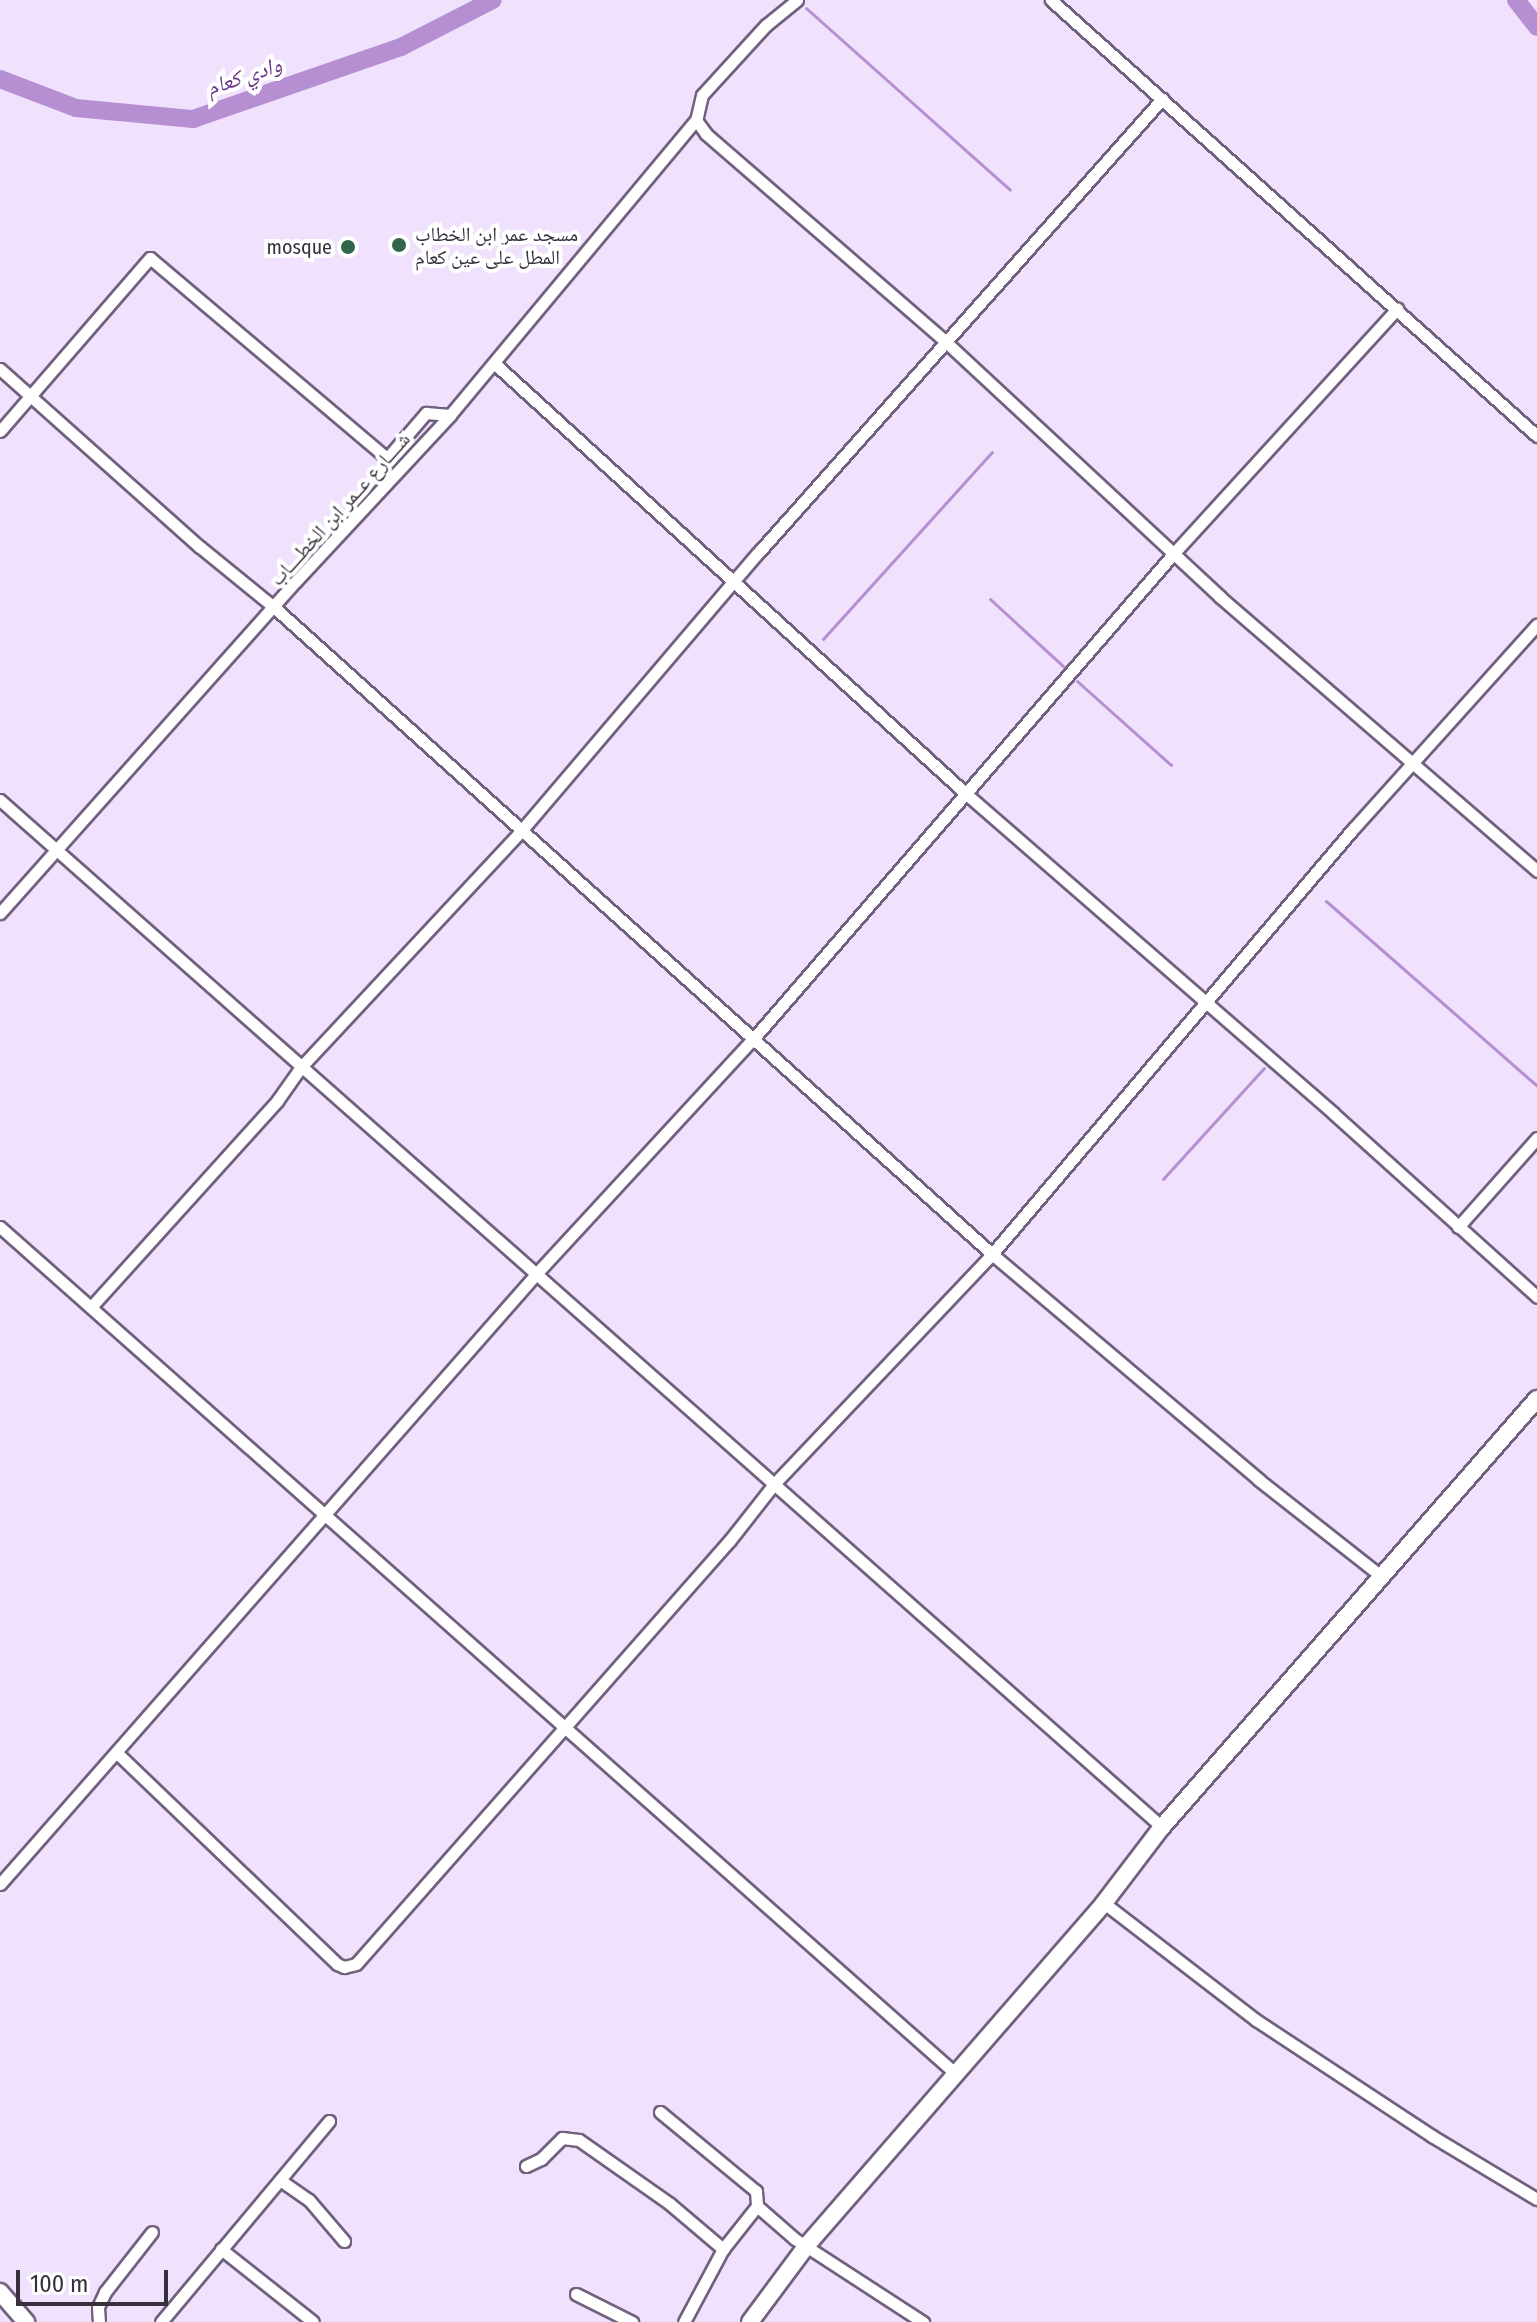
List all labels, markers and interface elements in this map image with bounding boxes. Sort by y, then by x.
water label: وادي كعام [203,51,285,101]
place label: مسجد عمر ابن الخطاب المطل على عين كعام [415,222,578,269]
place label: mosque [267,235,332,259]
marker: مسجد عمر ابن الخطاب المطل على عين كعام [390,236,408,254]
marker: mosque [339,238,357,256]
street label: شــــارع عــمر ابن الخطــــاب [265,427,415,591]
scale bar [20,2254,172,2304]
text: 100 m [30,2270,88,2298]

